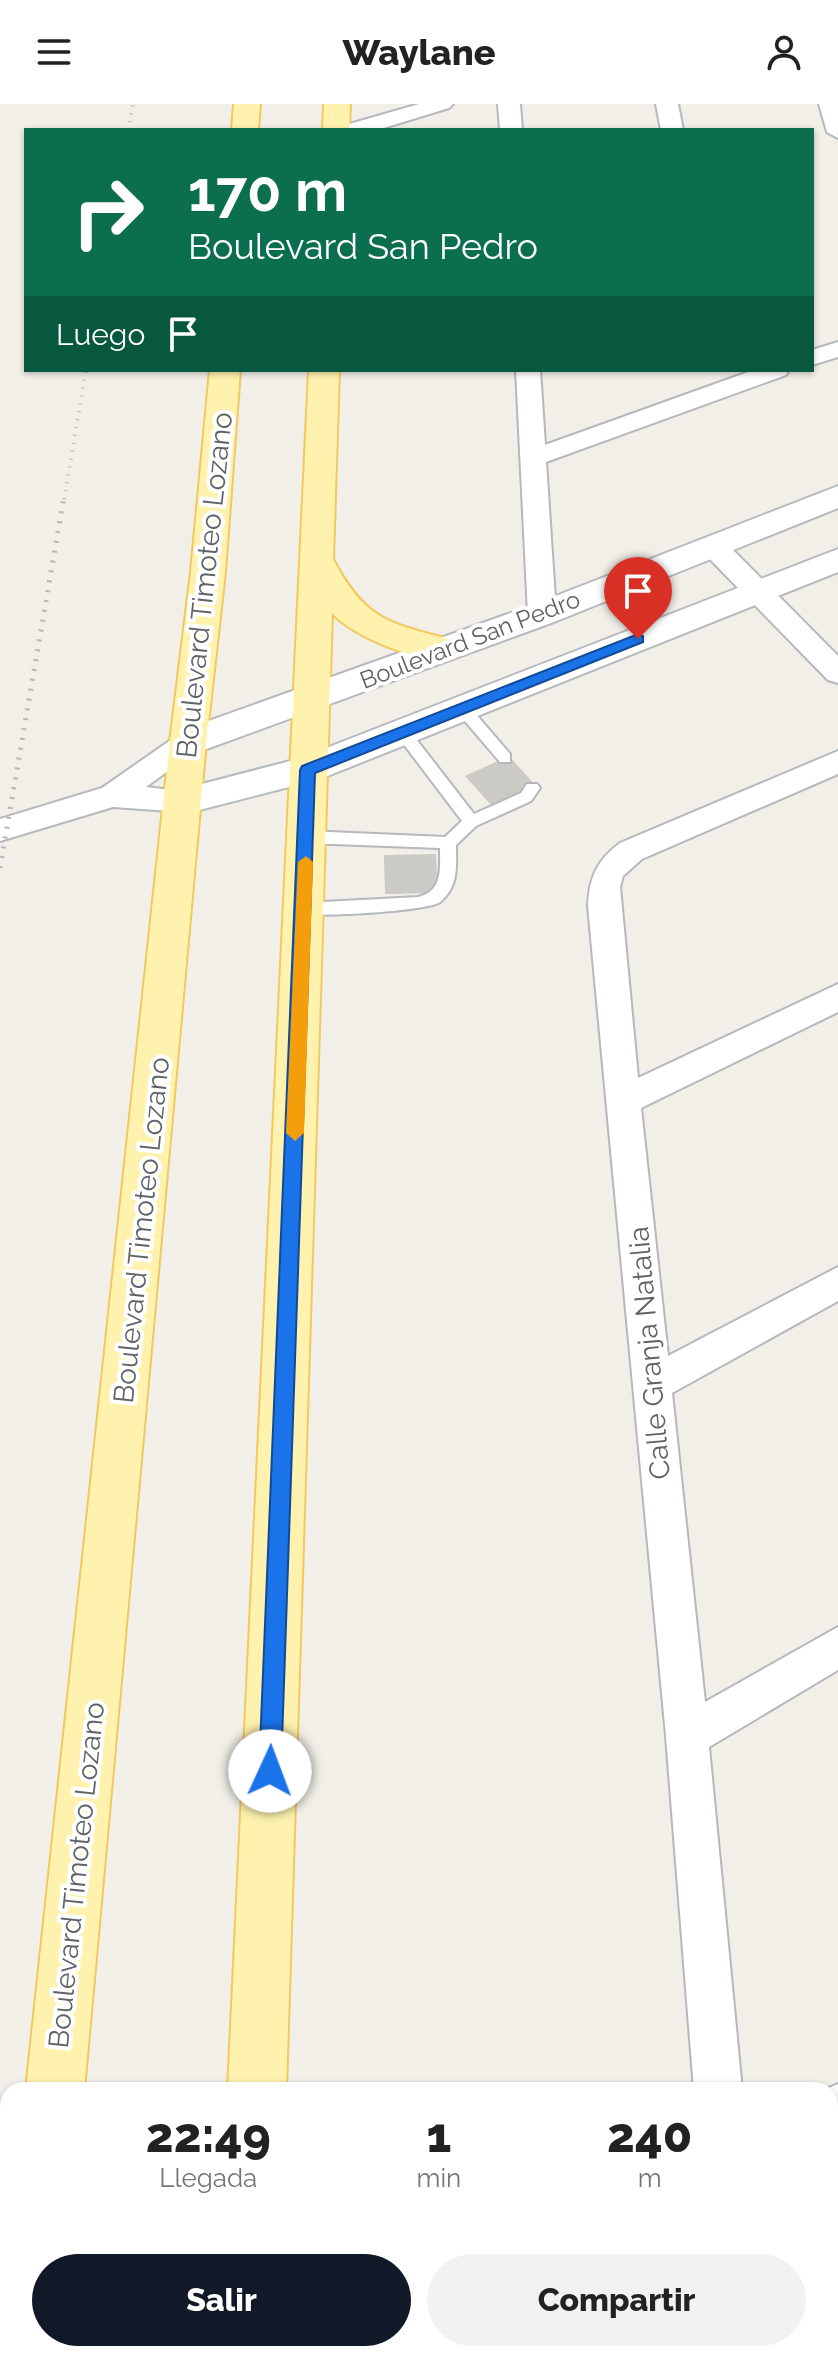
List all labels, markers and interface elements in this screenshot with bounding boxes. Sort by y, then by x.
icon: menu [32,30,76,74]
icon: person [762,30,806,74]
text: Waylane [343,31,495,73]
text: 170 m [188,158,347,224]
icon: right [56,160,160,264]
text: Boulevard San Pedro [188,225,538,267]
icon: arrive [161,312,205,356]
text: Luego [56,317,145,352]
street label: Boulevard Timoteo Lozano [170,410,239,760]
pin [604,557,672,639]
icon: arrive [616,569,660,613]
street label: Boulevard San Pedro [356,584,584,695]
street label: Boulevard Timoteo Lozano [107,1055,176,1405]
street label: Calle Granja Natalia [622,1225,677,1481]
street label: Boulevard Timoteo Lozano [42,1700,111,2050]
position arrow [228,1729,312,1813]
text: 22:49 [146,2107,271,2163]
text: 1 [426,2107,451,2163]
text: 240 [607,2107,692,2163]
text: Llegada [159,2163,257,2193]
text: min [417,2163,461,2193]
text: m [638,2163,662,2193]
button: Salir [32,2254,411,2346]
button: Compartir [427,2254,806,2346]

